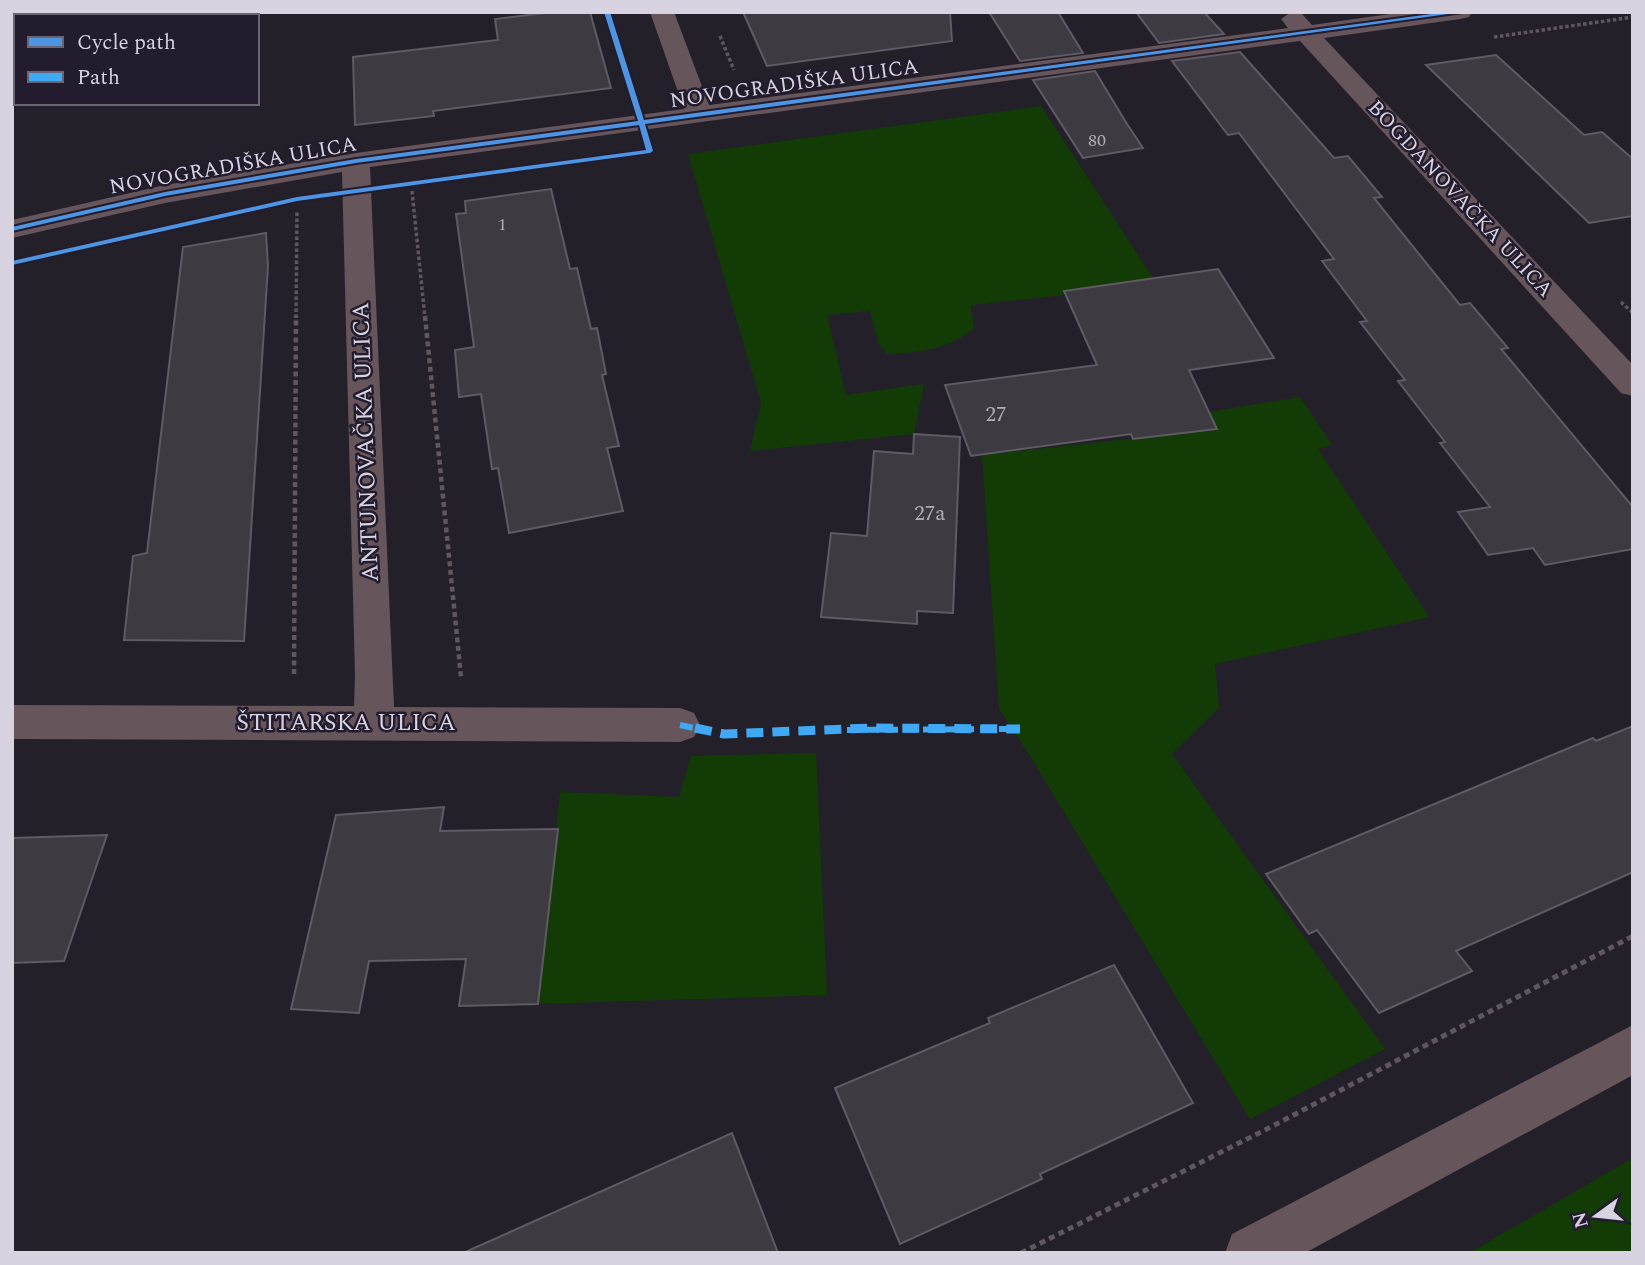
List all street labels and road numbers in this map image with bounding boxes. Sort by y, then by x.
street label: NOVOGRADIŠKA ULICA [668,51,921,117]
street label: BOGDANOVAČKA ULICA [1360,93,1561,305]
street label: NOVOGRADIŠKA ULICA [107,128,360,204]
street label: ANTUNOVAČKA ULICA [343,301,389,583]
street label: ŠTITARSKA ULICA [236,705,456,741]

